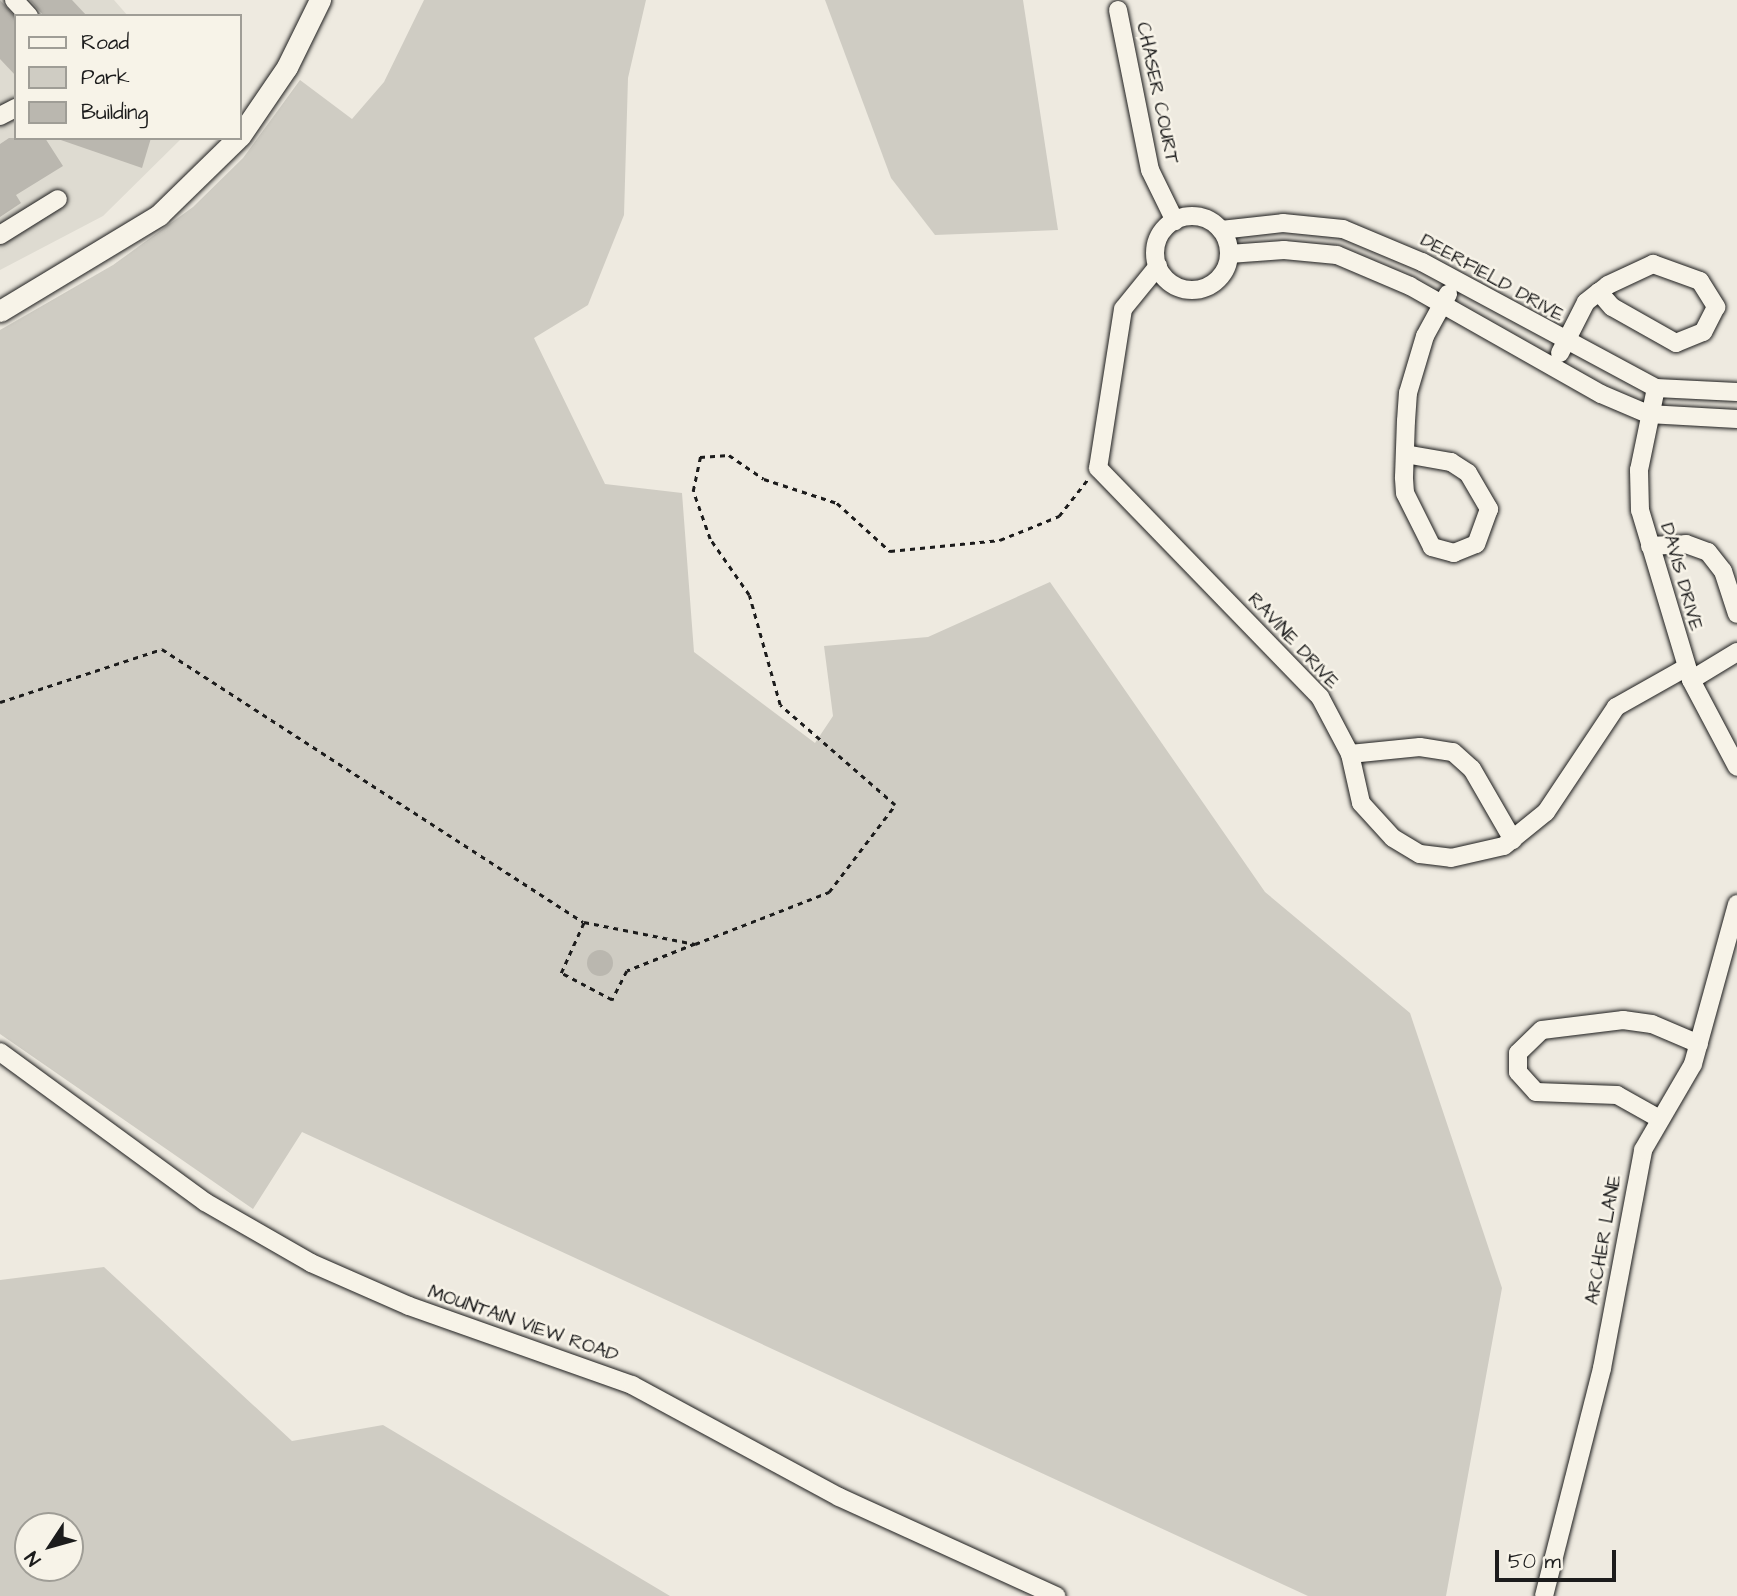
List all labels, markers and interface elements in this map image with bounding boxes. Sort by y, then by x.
legend [14,14,242,140]
street label: CHASER COURT [1131,20,1183,166]
text: Road [81,28,129,57]
text: Park [81,63,130,92]
text: Building [81,98,148,127]
street label: DEERFIELD DRIVE [1416,229,1568,327]
street label: DAVIS DRIVE [1655,521,1707,633]
street label: RAVINE DRIVE [1243,588,1343,694]
street label: ARCHER LANE [1581,1173,1627,1307]
street label: MOUNTAIN VIEW ROAD [425,1281,621,1367]
north arrow [14,1512,84,1582]
scale bar [1499,1536,1620,1580]
text: N [19,1546,48,1571]
text: 50 m [1508,1547,1561,1576]

